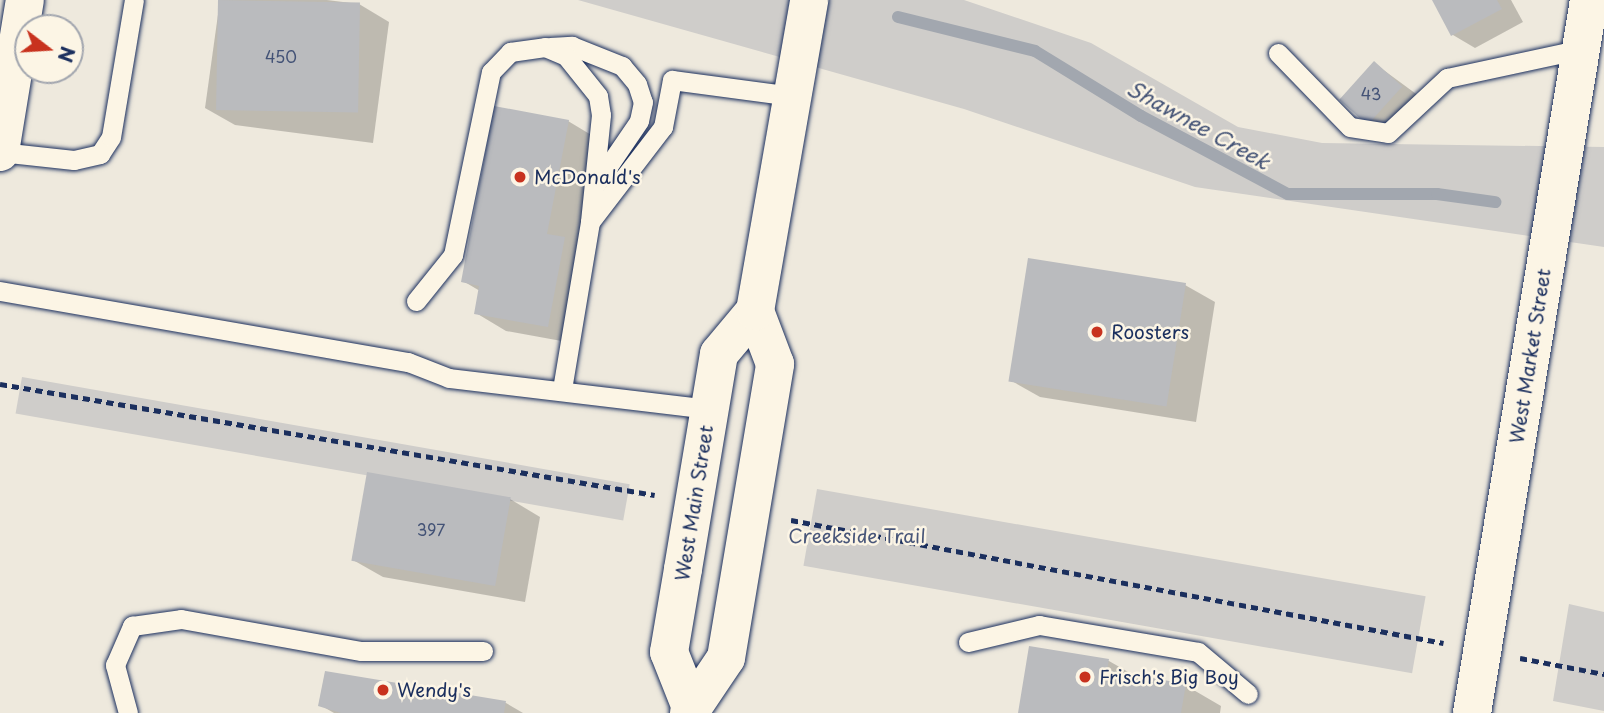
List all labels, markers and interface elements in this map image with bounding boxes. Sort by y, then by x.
north arrow [14,14,84,84]
text: N [52,43,83,66]
house number: 450 [265,46,297,66]
water label: Shawnee Creek [1123,74,1275,174]
house number: 43 [1361,83,1381,103]
place label: McDonald's [534,166,641,188]
marker: McDonald's [512,169,528,185]
street label: West Market Street [1505,265,1555,447]
place label: Roosters [1111,321,1189,343]
marker: Roosters [1089,324,1105,340]
street label: West Main Street [670,422,718,584]
house number: 397 [417,519,445,539]
park label: Creekside Trail [788,525,926,547]
place label: Frisch's Big Boy [1099,666,1239,688]
marker: Frisch's Big Boy [1077,669,1093,685]
place label: Wendy's [397,679,471,701]
marker: Wendy's [375,682,391,698]

